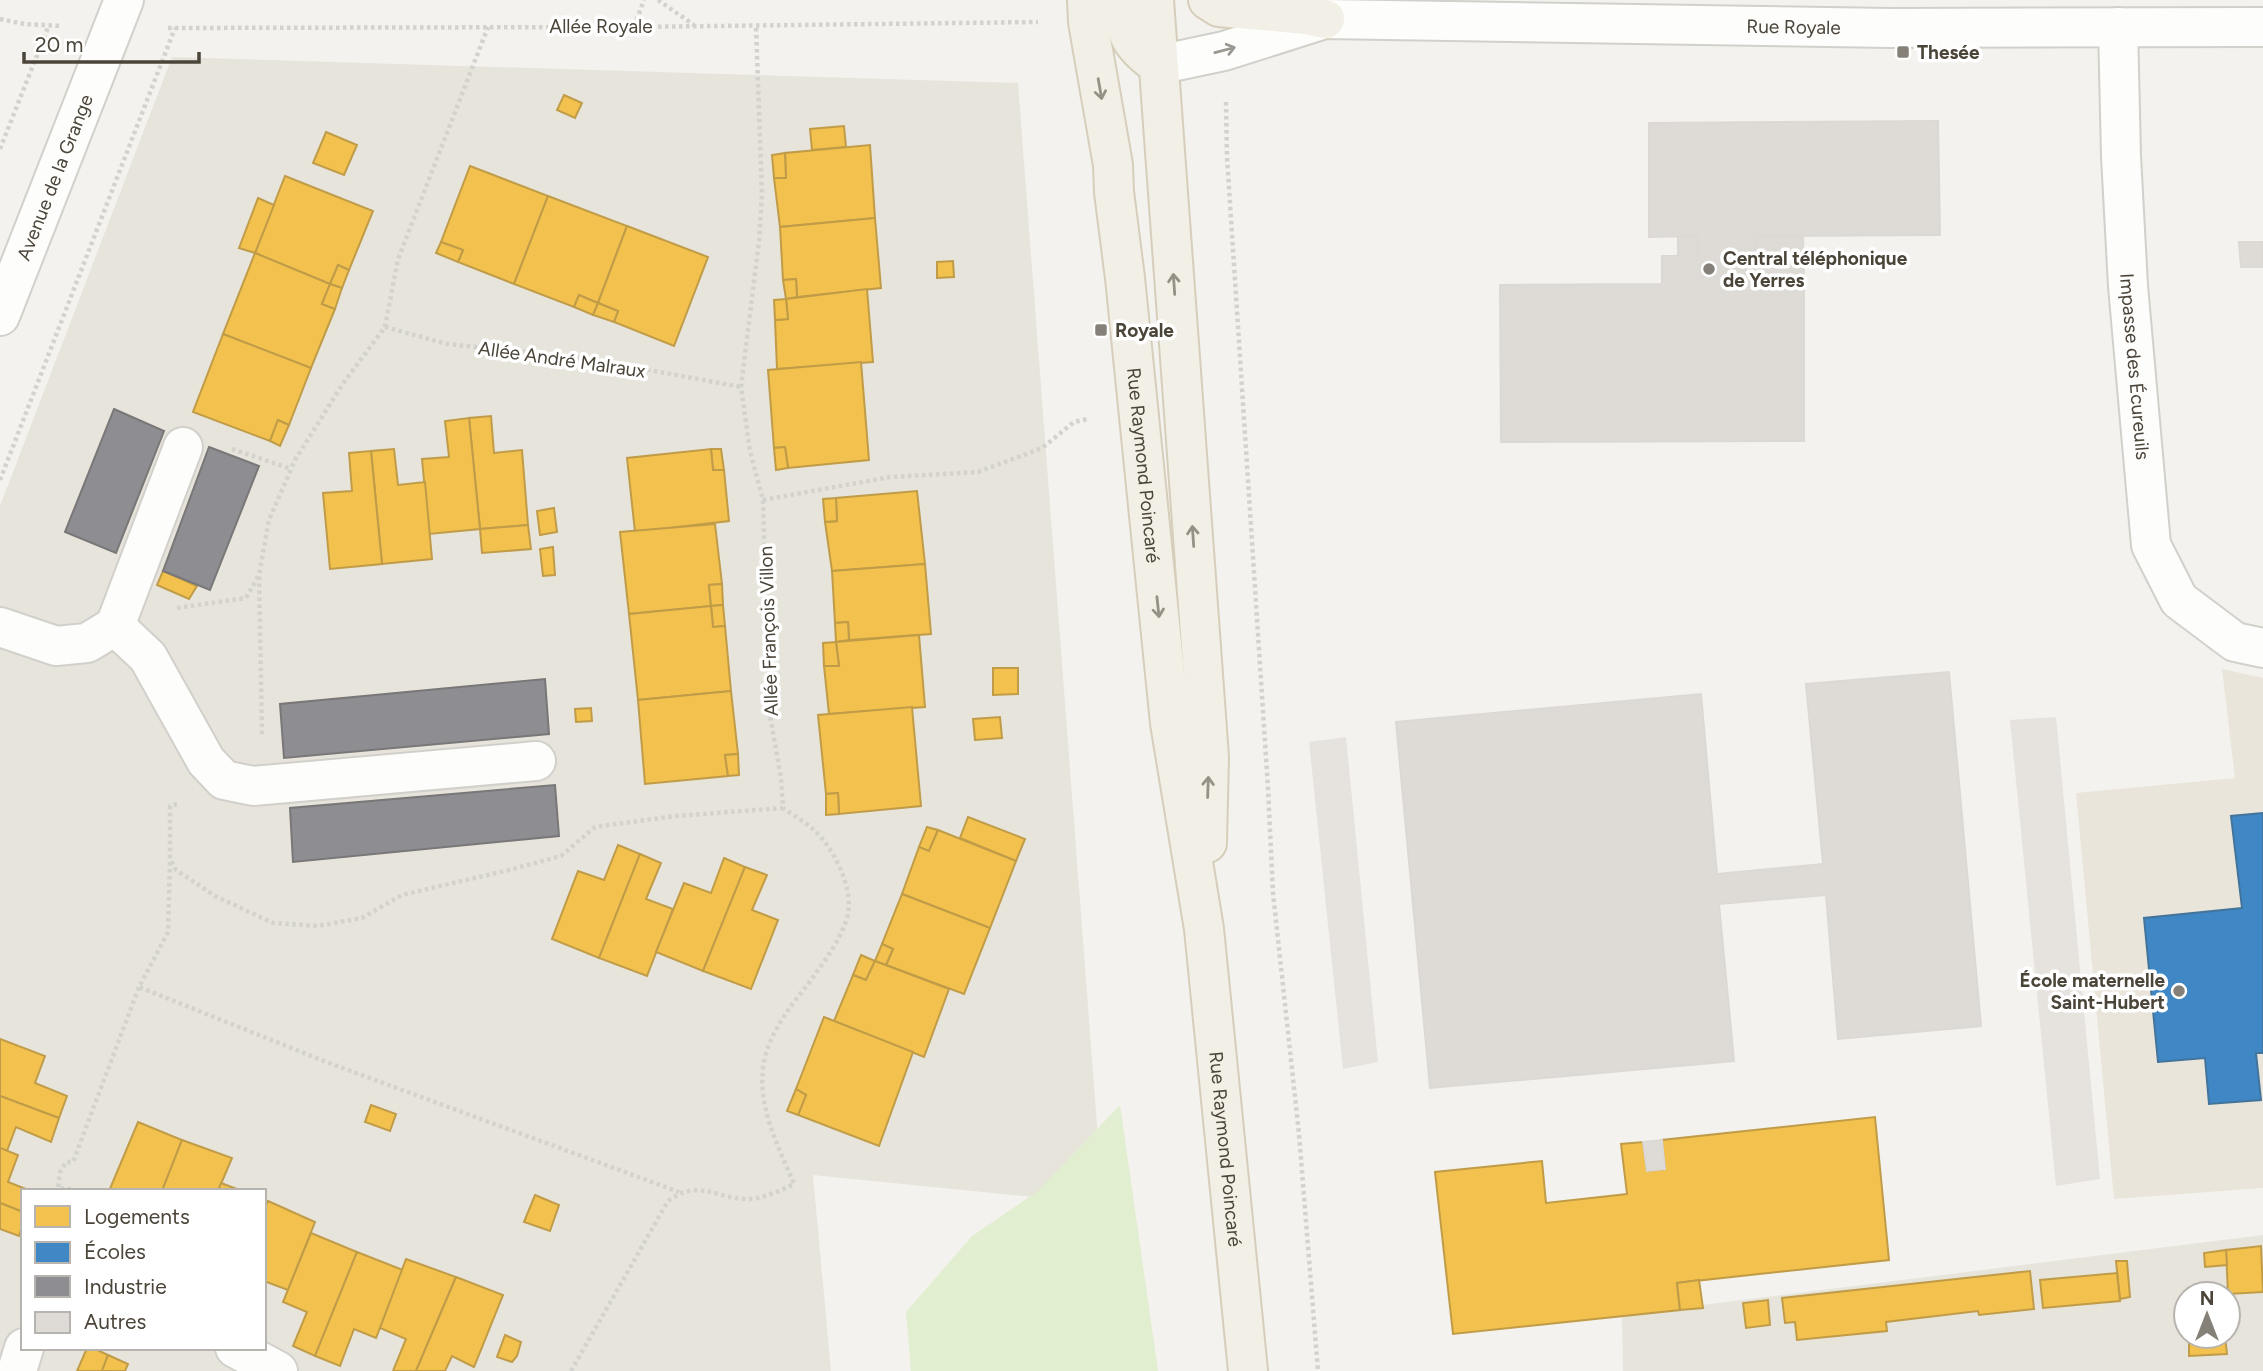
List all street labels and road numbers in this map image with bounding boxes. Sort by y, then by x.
street label: Allée Royale [549,15,653,38]
street label: Rue Royale [1746,15,1841,39]
street label: Avenue de la Grange [12,91,98,264]
street label: Impasse des Écureuils [2115,273,2154,461]
street label: Allée André Malraux [477,336,647,383]
street label: Rue Raymond Poincaré [1122,366,1165,564]
street label: Allée François Villon [754,545,783,717]
street label: Rue Raymond Poincaré [1204,1050,1247,1248]

